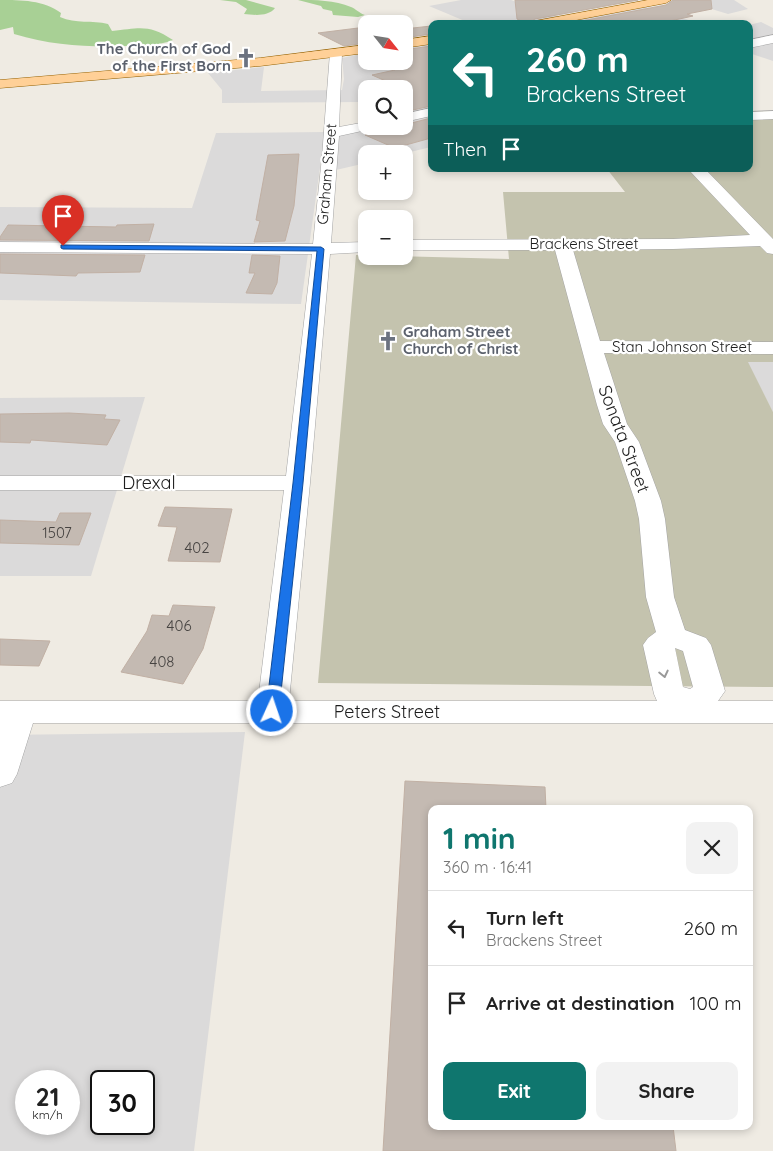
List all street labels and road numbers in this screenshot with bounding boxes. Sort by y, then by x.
street label: Graham Street [313,123,340,225]
street label: Brackens Street [529,234,639,253]
street label: Stan Johnson Street [612,337,752,356]
street label: Sonata Street [593,382,656,496]
street label: Drexal [122,471,176,494]
street label: Peters Street [334,700,440,723]

